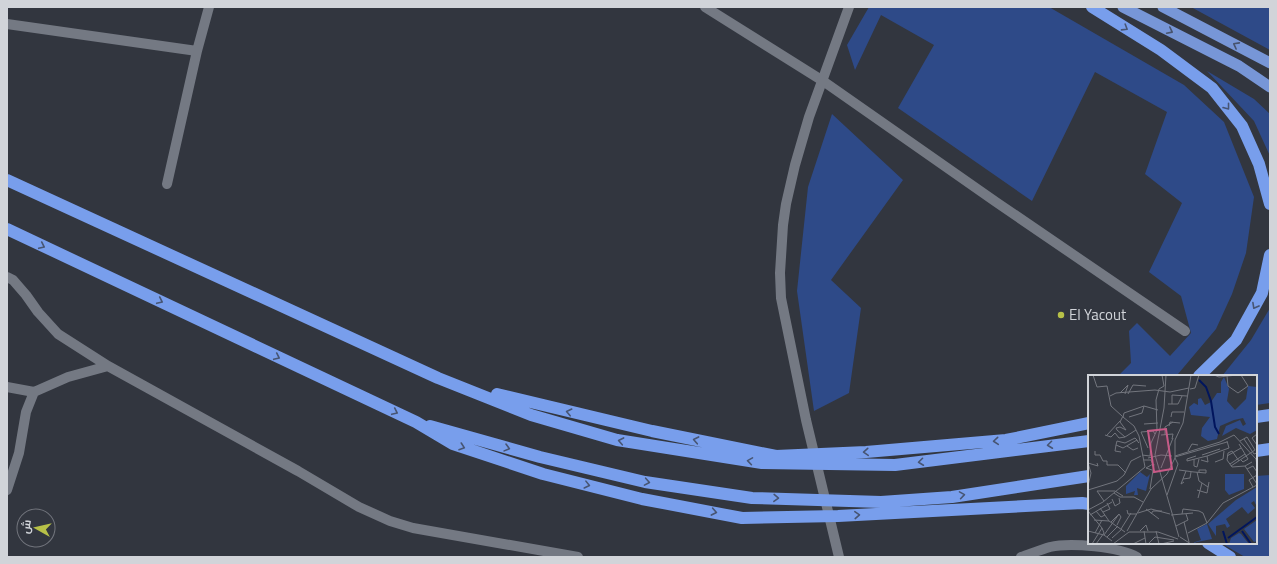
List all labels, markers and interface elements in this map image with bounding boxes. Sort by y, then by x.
one-way arrow [1121,23,1128,30]
one-way arrow [1166,26,1173,34]
one-way arrow [1232,42,1240,50]
one-way arrow [1222,102,1229,109]
one-way arrow [38,241,46,249]
one-way arrow [155,296,163,304]
one-way arrow [1252,302,1259,309]
place label: El Yacout [1069,303,1127,326]
marker: El Yacout [1056,310,1066,320]
one-way arrow [273,352,281,360]
inset map [1088,375,1257,544]
one-way arrow [390,407,398,415]
one-way arrow [566,408,572,416]
one-way arrow [693,436,699,444]
one-way arrow [993,436,999,445]
one-way arrow [618,437,624,445]
one-way arrow [1047,441,1053,450]
one-way arrow [459,443,466,451]
one-way arrow [504,443,511,451]
one-way arrow [863,448,869,456]
one-way arrow [747,457,753,466]
one-way arrow [918,457,924,466]
one-way arrow [644,477,650,485]
one-way arrow [583,480,590,489]
one-way arrow [959,491,965,500]
one-way arrow [773,494,779,503]
north arrow [16,508,56,548]
one-way arrow [711,508,717,516]
one-way arrow [854,511,860,520]
text: ش [17,519,35,535]

